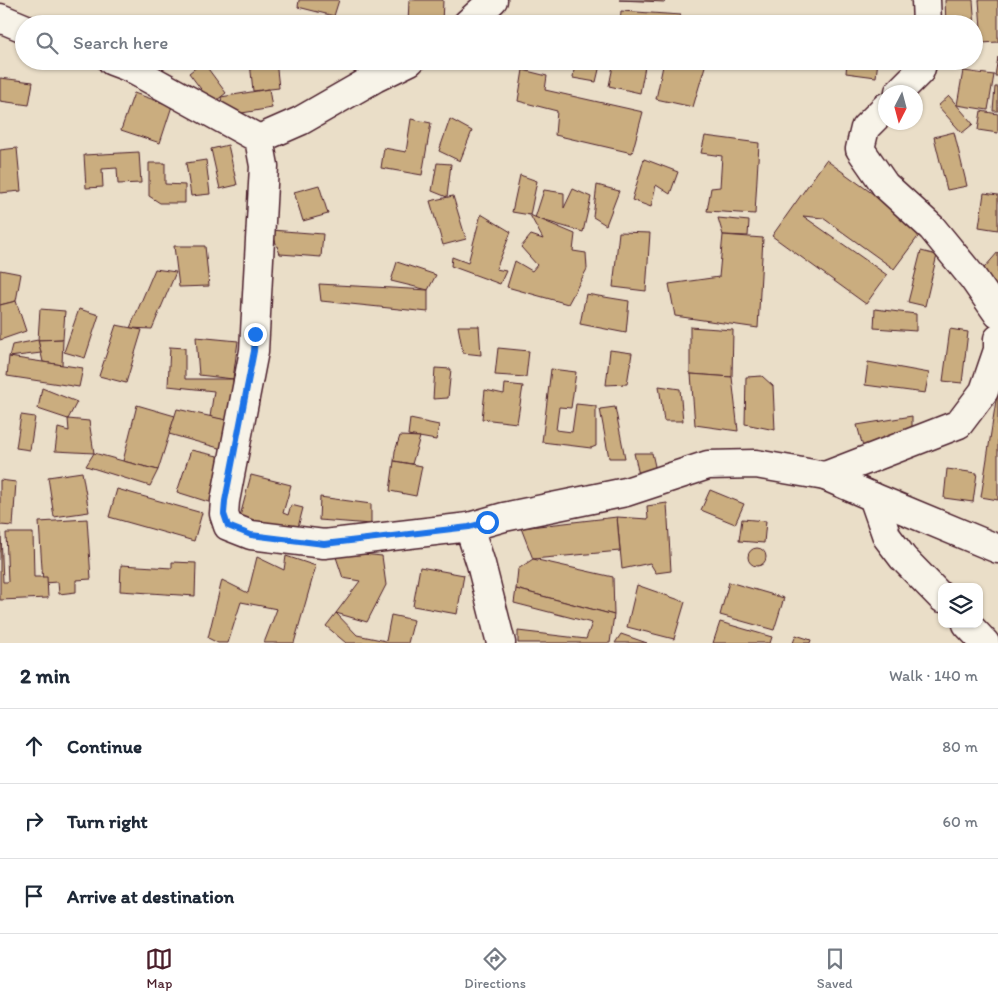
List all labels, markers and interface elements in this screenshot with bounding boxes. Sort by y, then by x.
search box [15,15,983,70]
icon: search [33,29,61,57]
text: Search here [73,31,168,54]
north arrow [878,85,923,130]
route end [244,323,267,346]
route start [476,511,499,534]
map controls [938,583,983,628]
button: layers [938,583,983,628]
text: 2 min [20,663,70,688]
text: Walk · 140 m [889,666,978,685]
icon: ahead [20,732,48,760]
text: Continue [67,735,142,758]
text: 80 m [942,737,978,756]
icon: right [20,807,48,835]
text: Turn right [67,810,148,833]
text: 60 m [943,812,978,831]
icon: arrive [20,882,48,910]
text: Arrive at destination [67,885,234,908]
tab: Map [145,945,173,992]
tab: Directions [464,945,526,992]
tab: Saved [817,945,853,992]

